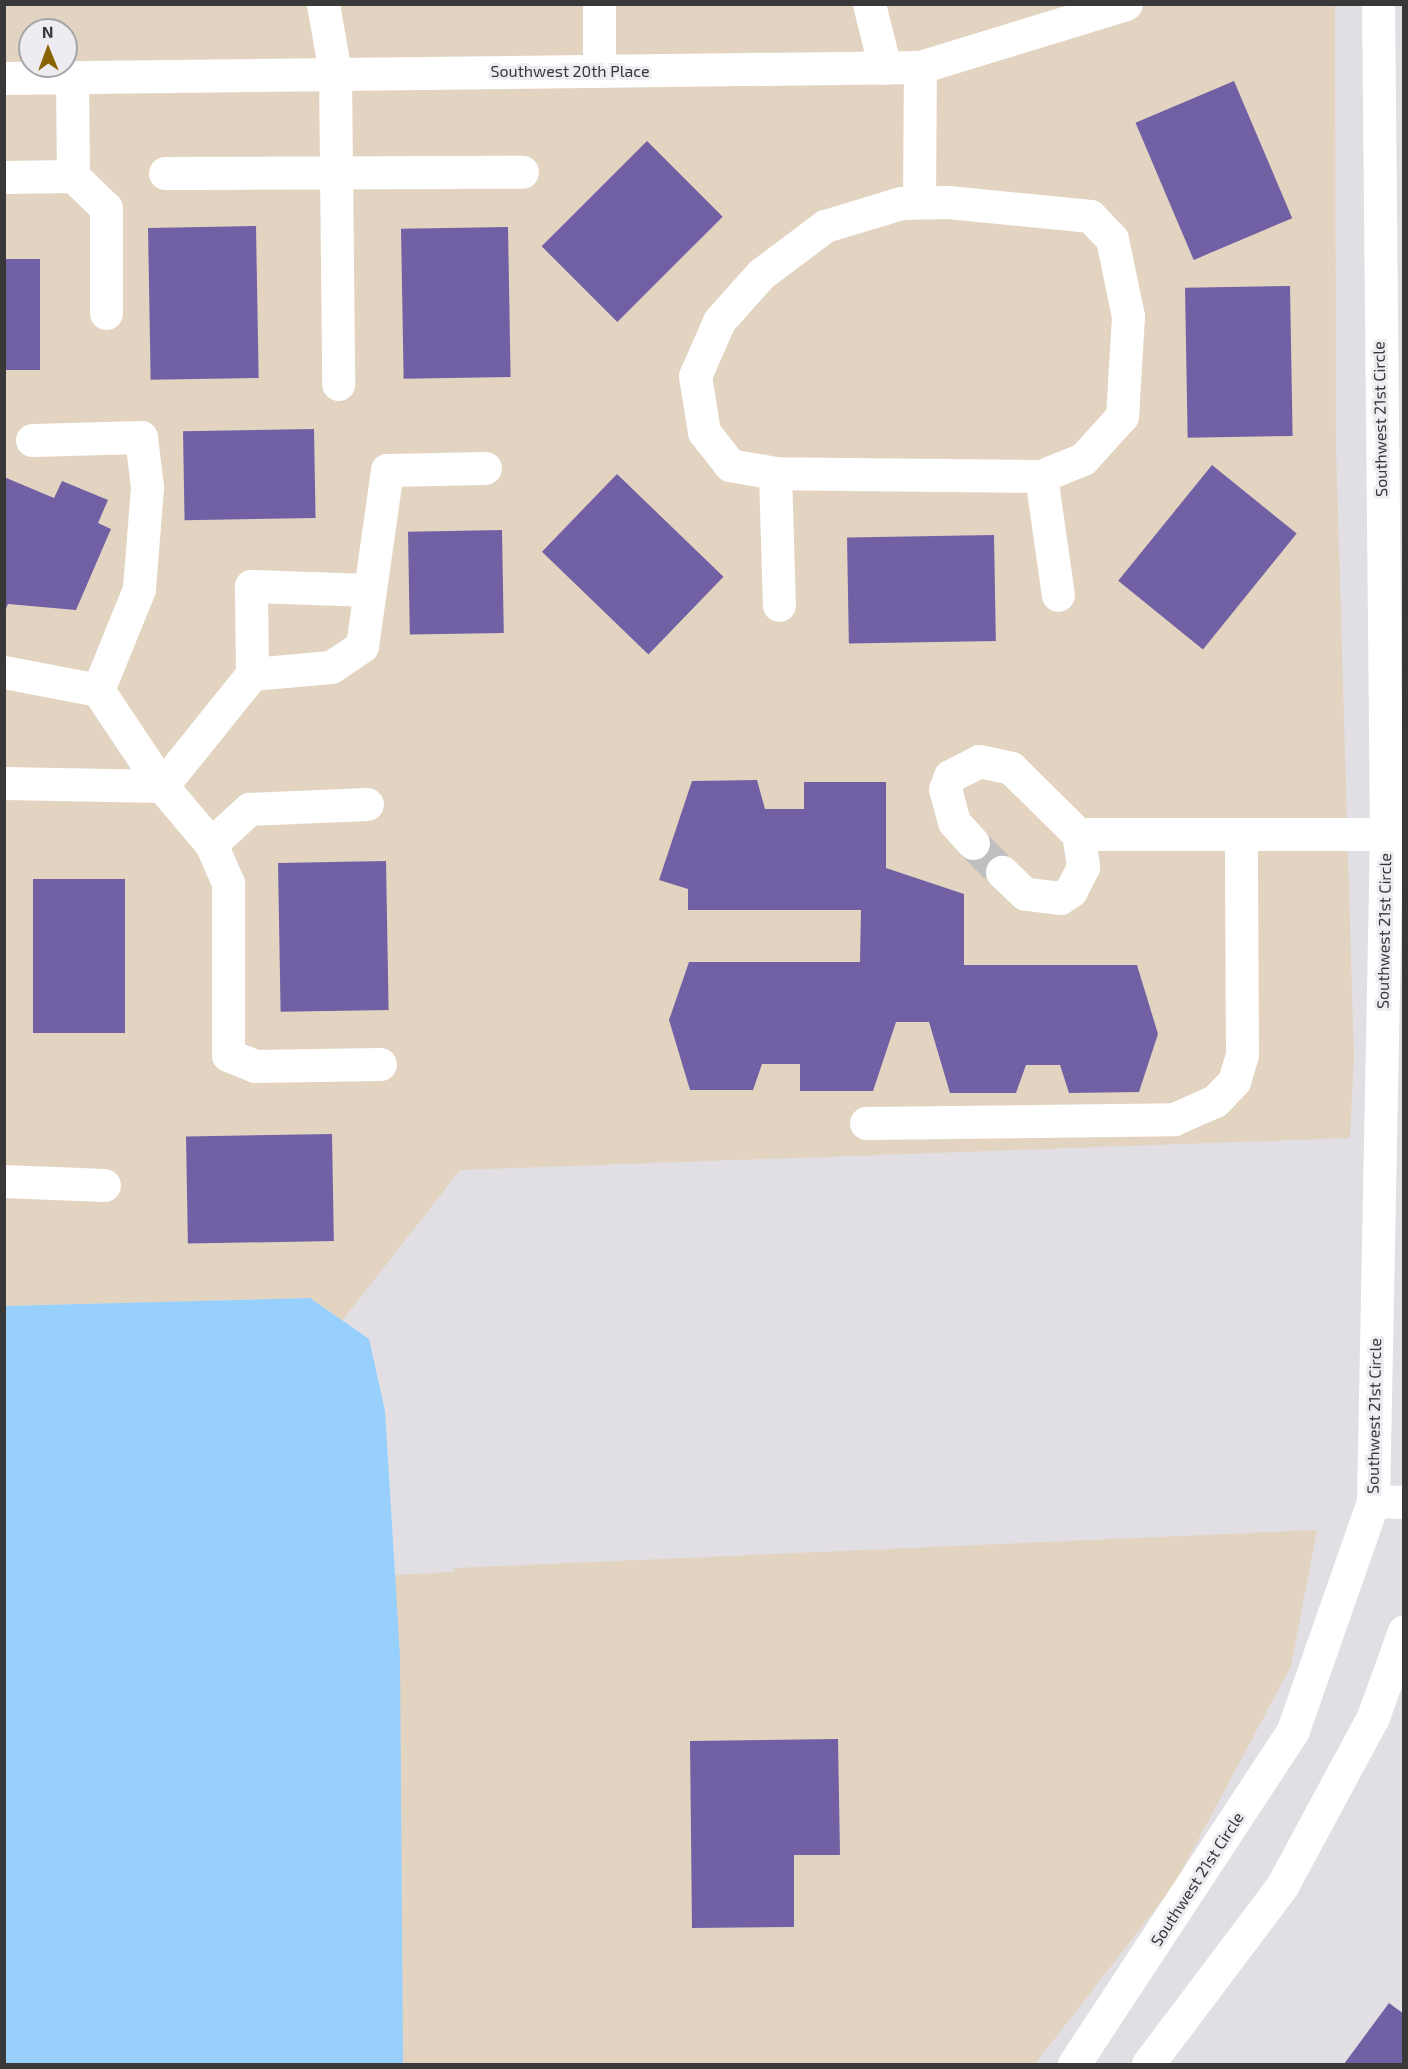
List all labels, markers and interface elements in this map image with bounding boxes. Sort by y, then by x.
north arrow [18,18,78,78]
text: N [42,22,54,41]
street label: Southwest 20th Place [491,61,649,81]
street label: Southwest 21st Circle [1369,341,1391,497]
street label: Southwest 21st Circle [1373,853,1395,1009]
street label: Southwest 21st Circle [1363,1338,1385,1494]
street label: Southwest 21st Circle [1147,1808,1247,1950]

